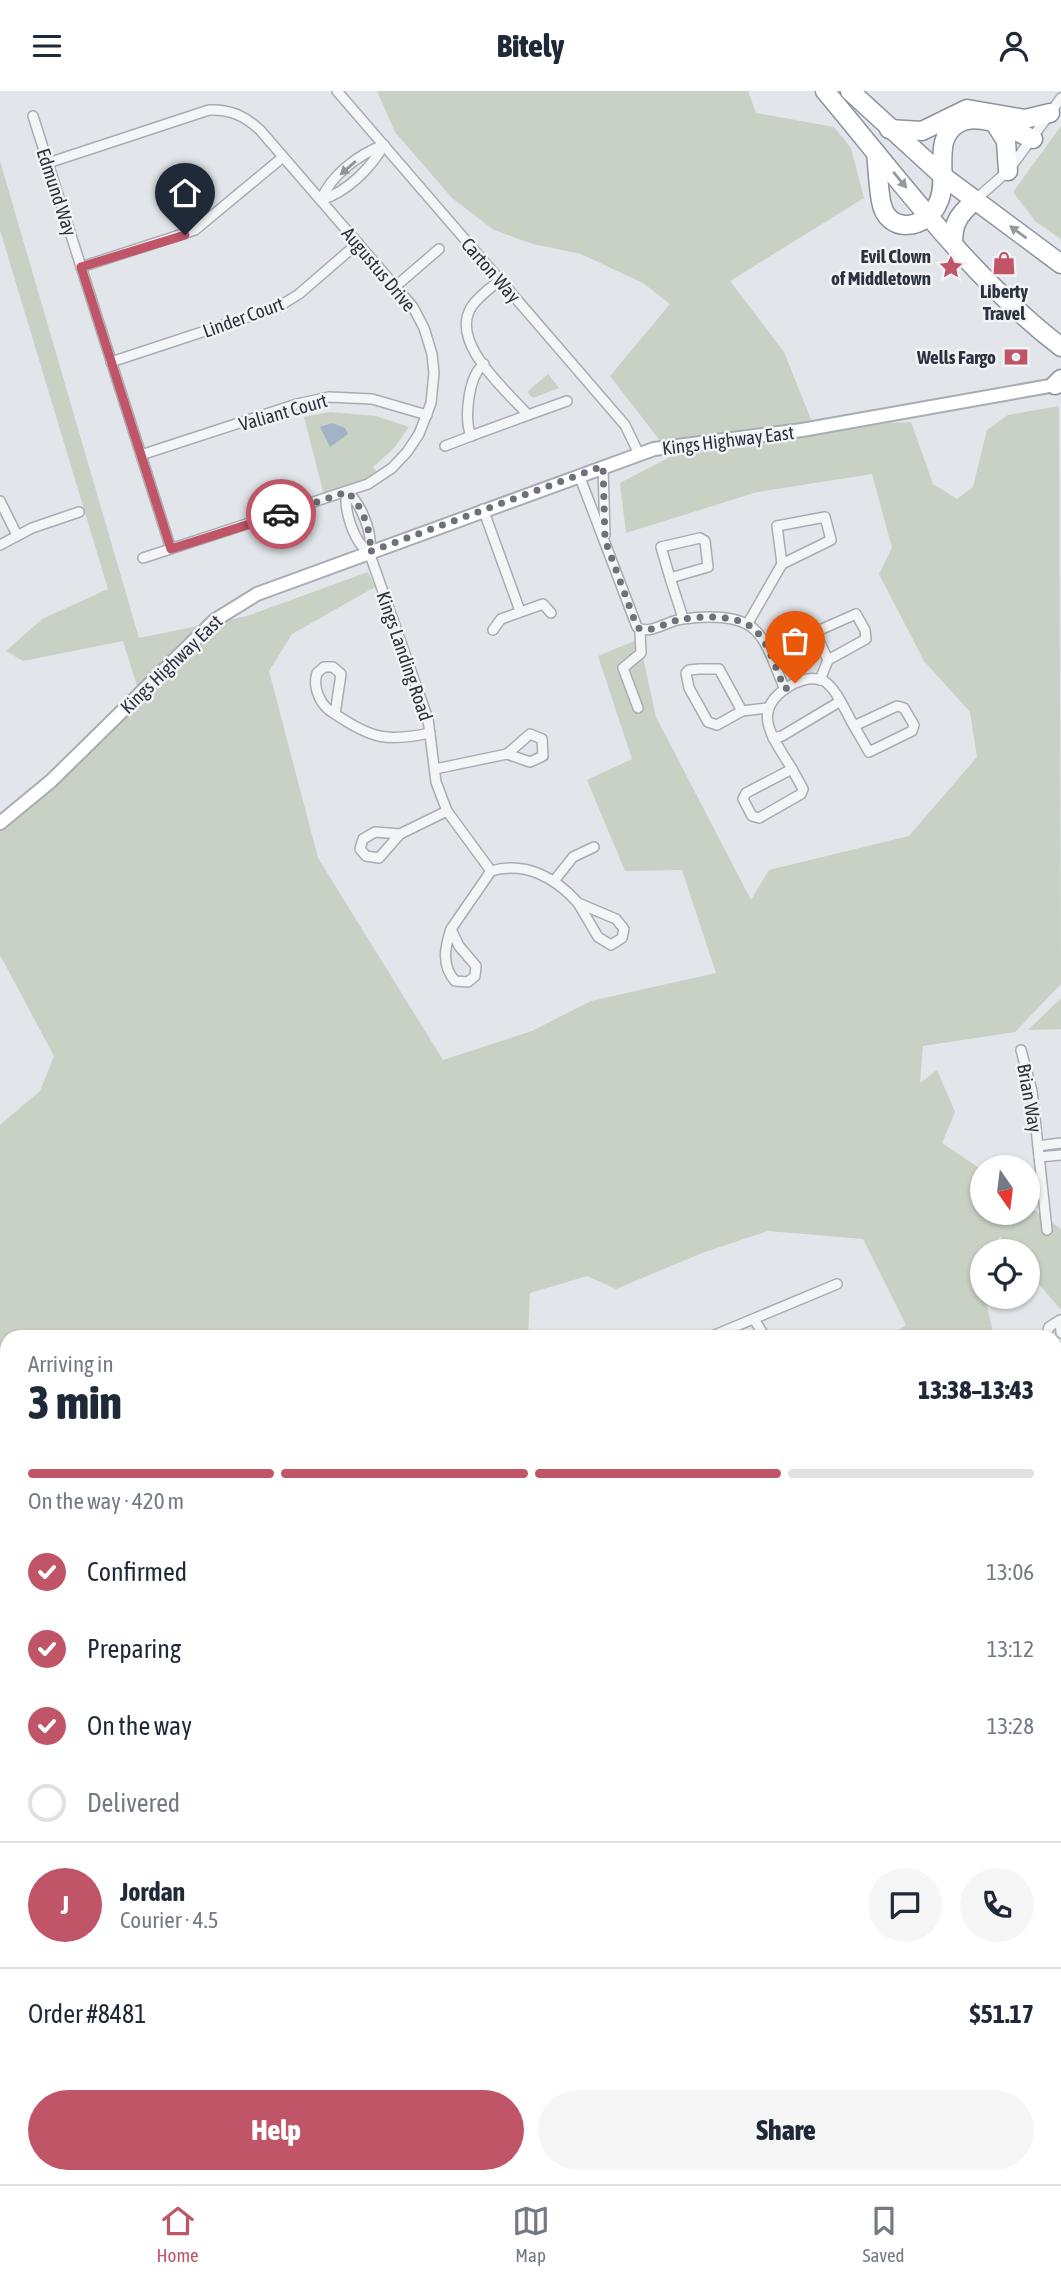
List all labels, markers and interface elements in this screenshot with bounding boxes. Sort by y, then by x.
icon: menu [28,27,66,65]
text: Bitely [497,27,564,64]
icon: person [995,27,1033,65]
street label: Edmund Way [33,145,82,239]
one-way arrow [339,160,357,176]
pin [155,163,215,235]
one-way arrow [892,172,907,189]
icon: home [166,174,204,212]
street label: Augustus Drive [337,222,421,316]
one-way arrow [1009,225,1027,239]
street label: Carton Way [457,233,525,307]
place label: Evil Clown of Middletown [831,245,931,289]
shop icon: Liberty Travel [990,249,1018,277]
place icon: Evil Clown of Middletown [937,253,965,281]
place label: Liberty Travel [980,280,1028,324]
street label: Linder Court [200,292,286,342]
bank icon: Wells Fargo [1002,343,1030,371]
place label: Wells Fargo [916,346,996,368]
street label: Valiant Court [236,389,330,435]
street label: Kings Highway East [661,421,795,459]
courier [246,479,316,549]
icon: car [262,495,300,533]
street label: Kings Landing Road [373,588,437,724]
street label: Kings Highway East [116,610,226,718]
pin [765,611,825,683]
icon: bag [776,622,814,660]
street label: Brian Way [1013,1062,1047,1134]
north arrow [970,1155,1040,1225]
map controls [970,1155,1040,1309]
button: locate [970,1239,1040,1309]
text: Arriving in [28,1351,114,1377]
text: 13:38–13:43 [918,1375,1034,1405]
text: 3 min [28,1376,122,1429]
text: On the way · 420 m [28,1488,184,1514]
icon: check [28,1553,66,1591]
text: Confirmed [87,1557,187,1587]
text: 13:06 [986,1559,1034,1585]
icon: check [28,1630,66,1668]
text: Preparing [87,1634,181,1664]
text: 13:12 [987,1636,1034,1662]
icon: check [28,1707,66,1745]
text: On the way [87,1711,192,1741]
text: 13:28 [987,1713,1034,1739]
text: Delivered [87,1788,180,1818]
button: chat [868,1868,942,1942]
button: phone [960,1868,1034,1942]
text: Jordan [120,1877,185,1907]
text: J [61,1890,69,1920]
text: Courier · 4.5 [120,1907,219,1933]
text: Order #8481 [28,1999,147,2029]
text: $51.17 [970,1999,1034,2029]
button: Help [28,2090,524,2170]
button: Share [538,2090,1034,2170]
tab: Home [156,2202,199,2266]
tab: Map [512,2202,550,2266]
tab: Saved [863,2202,905,2266]

